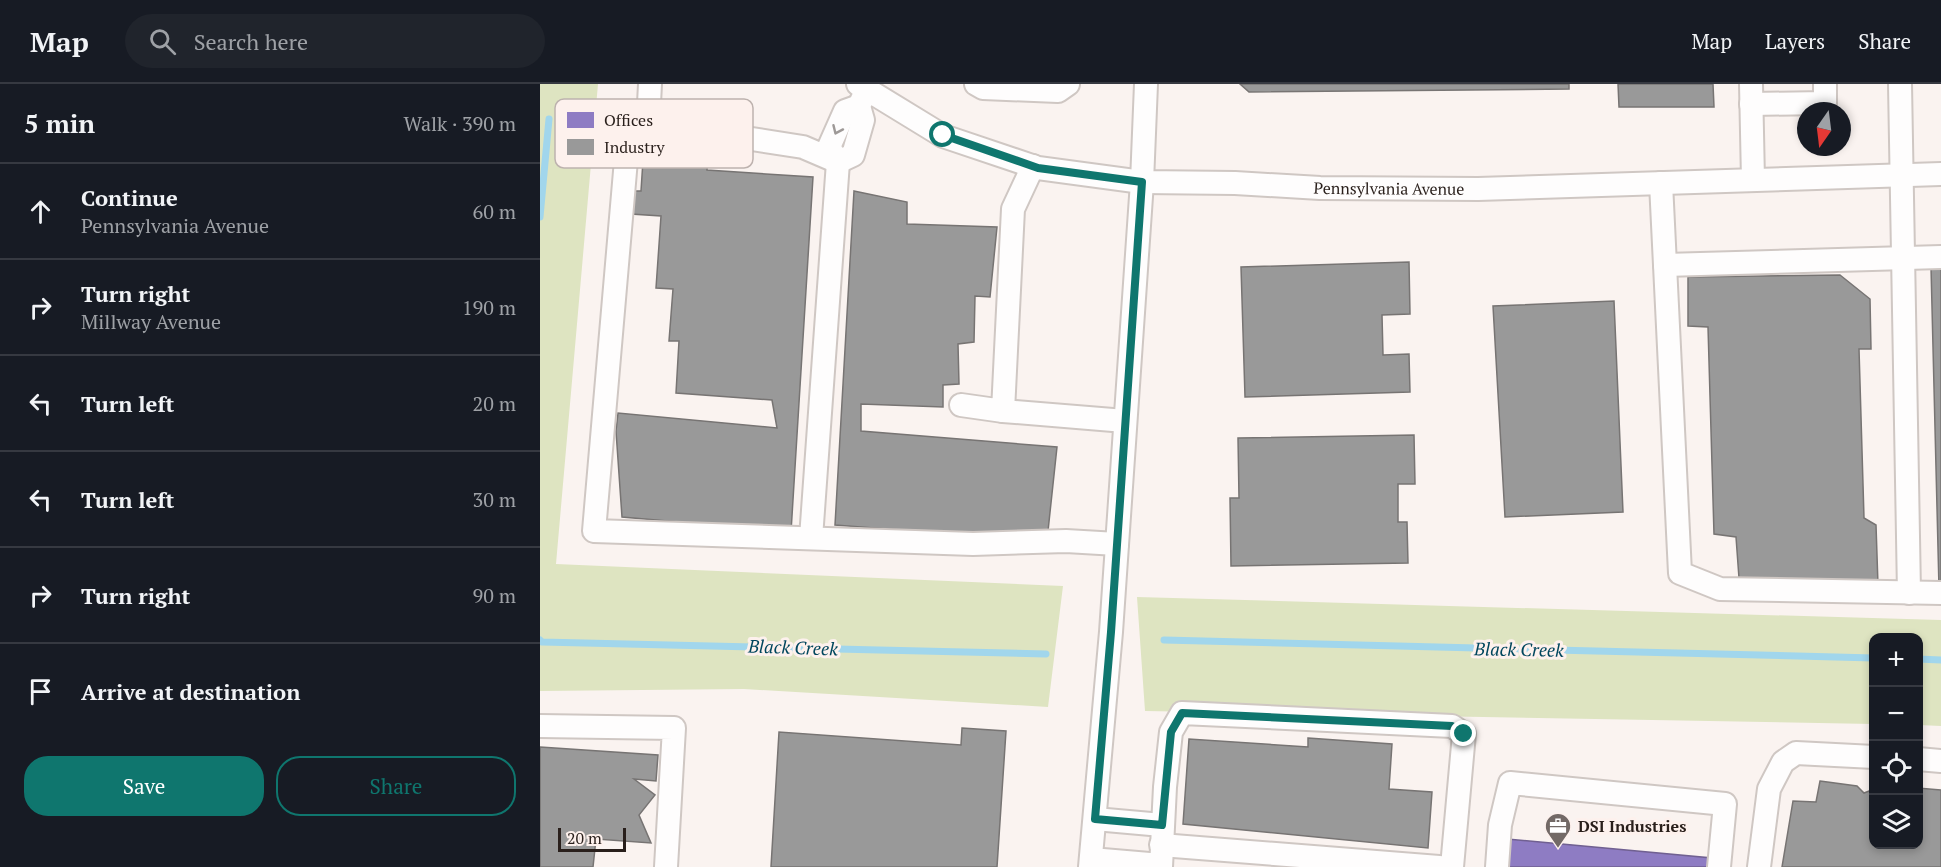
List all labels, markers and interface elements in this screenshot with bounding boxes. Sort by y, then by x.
search box [125,14,545,68]
text: Map [30,23,89,60]
icon: search [146,25,179,58]
text: Search here [194,27,308,56]
text: Map [1691,27,1732,55]
text: Layers [1765,27,1825,55]
text: Share [1858,27,1911,55]
legend [555,99,753,168]
north arrow [1797,102,1851,156]
text: 5 min [24,106,95,140]
text: Offices [604,109,653,131]
text: Walk · 390 m [404,110,516,137]
route start [929,121,955,147]
one-way arrow [832,124,844,135]
text: Industry [604,136,665,158]
street label: Pennsylvania Avenue [1313,177,1464,200]
text: Continue [81,183,178,212]
icon: ahead [24,195,57,228]
text: 60 m [473,198,516,225]
text: Pennsylvania Avenue [81,212,269,239]
text: Turn right [81,279,190,308]
icon: right [24,291,57,324]
text: 190 m [462,294,516,321]
text: Millway Avenue [81,308,221,335]
icon: left [24,387,57,420]
text: Turn left [81,389,174,418]
text: 20 m [473,390,516,417]
icon: left [24,483,57,516]
text: Turn left [81,485,174,514]
text: 30 m [473,486,516,513]
icon: right [24,579,57,612]
text: Turn right [81,581,190,610]
text: 90 m [473,582,516,609]
water label: Black Creek [747,633,839,661]
map controls [1869,633,1923,849]
button: + [1869,633,1923,687]
water label: Black Creek [1473,636,1564,662]
icon: arrive [24,675,57,708]
text: Arrive at destination [81,677,300,706]
button: − [1869,687,1923,741]
route end [1450,720,1476,746]
button: locate [1869,741,1923,795]
button: Save [24,756,264,816]
button: Share [276,756,516,816]
button: layers [1869,795,1923,849]
office icon: DSI Industries [1543,811,1573,849]
place label: DSI Industries [1578,815,1686,837]
scale bar [558,825,626,852]
text: 20 m [567,827,602,849]

